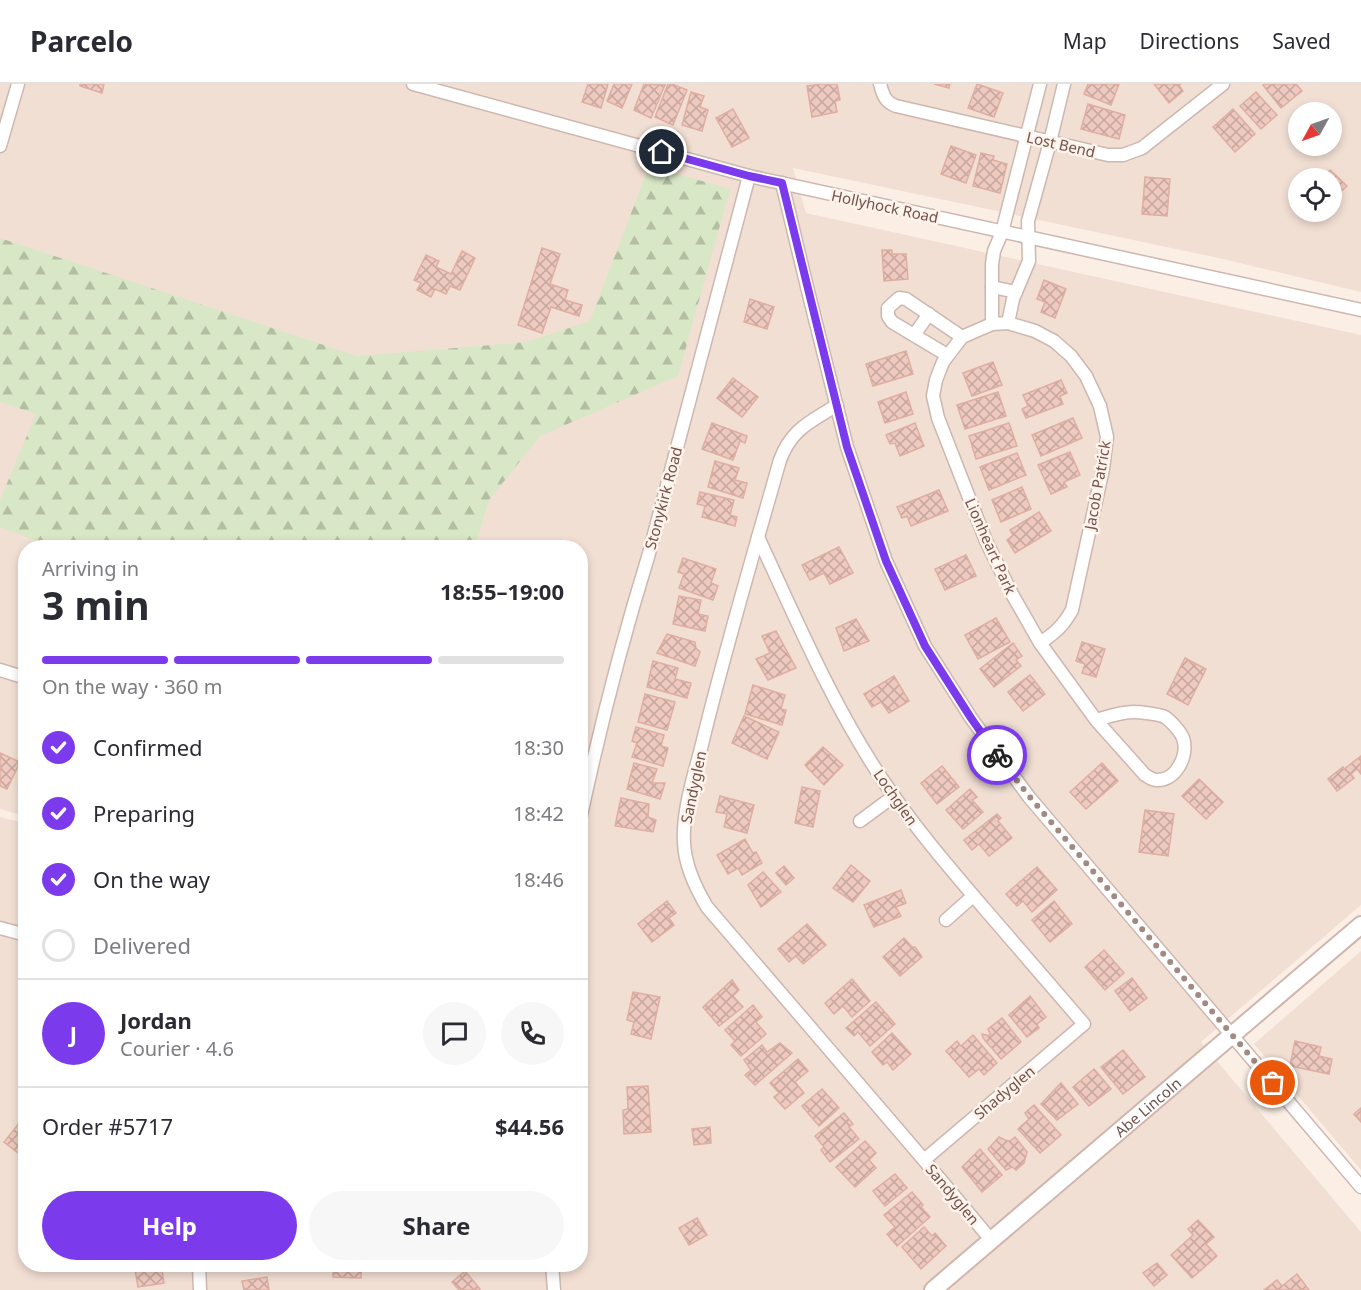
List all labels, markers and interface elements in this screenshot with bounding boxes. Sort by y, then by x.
text: Parcelo [30,22,133,60]
text: Map [1063,27,1107,55]
text: Directions [1140,27,1239,55]
text: Saved [1272,27,1331,55]
north arrow [1288,102,1342,156]
map controls [1288,102,1342,222]
pin [636,126,687,177]
street label: Lost Bend [1025,126,1097,162]
icon: home [645,135,678,168]
button: locate [1288,168,1342,222]
street label: Hollyhock Road [830,185,940,227]
street label: Jacob Patrick [1079,439,1115,533]
street label: Stonykirk Road [640,444,686,552]
street label: Lionheart Park [961,495,1021,597]
text: Arriving in [42,555,139,582]
text: 18:55–19:00 [440,576,564,606]
text: 3 min [42,578,149,631]
text: On the way · 360 m [42,673,222,700]
courier [967,725,1027,785]
icon: check [42,731,75,764]
text: Confirmed [93,732,203,762]
text: 18:30 [513,734,564,761]
icon: bike [981,739,1014,772]
street label: Sandyglen [676,749,710,825]
street label: Lochglen [869,765,923,829]
icon: check [42,797,75,830]
text: Preparing [93,798,195,828]
text: 18:42 [513,800,564,827]
icon: check [42,863,75,896]
text: On the way [93,864,210,894]
text: 18:46 [513,866,564,893]
text: Delivered [93,930,191,960]
button: chat [423,1002,486,1065]
button: phone [501,1002,564,1065]
text: Jordan [120,1005,192,1035]
text: J [70,1018,77,1048]
text: Courier · 4.6 [120,1035,234,1062]
pin [1247,1057,1298,1108]
street label: Shadyglen [969,1061,1039,1123]
icon: bag [1256,1066,1289,1099]
street label: Abe Lincoln [1110,1073,1185,1141]
text: Order #5717 [42,1111,173,1141]
text: $44.56 [495,1111,564,1141]
street label: Sandyglen [922,1159,984,1229]
button: Help [42,1191,297,1260]
button: Share [309,1191,564,1260]

